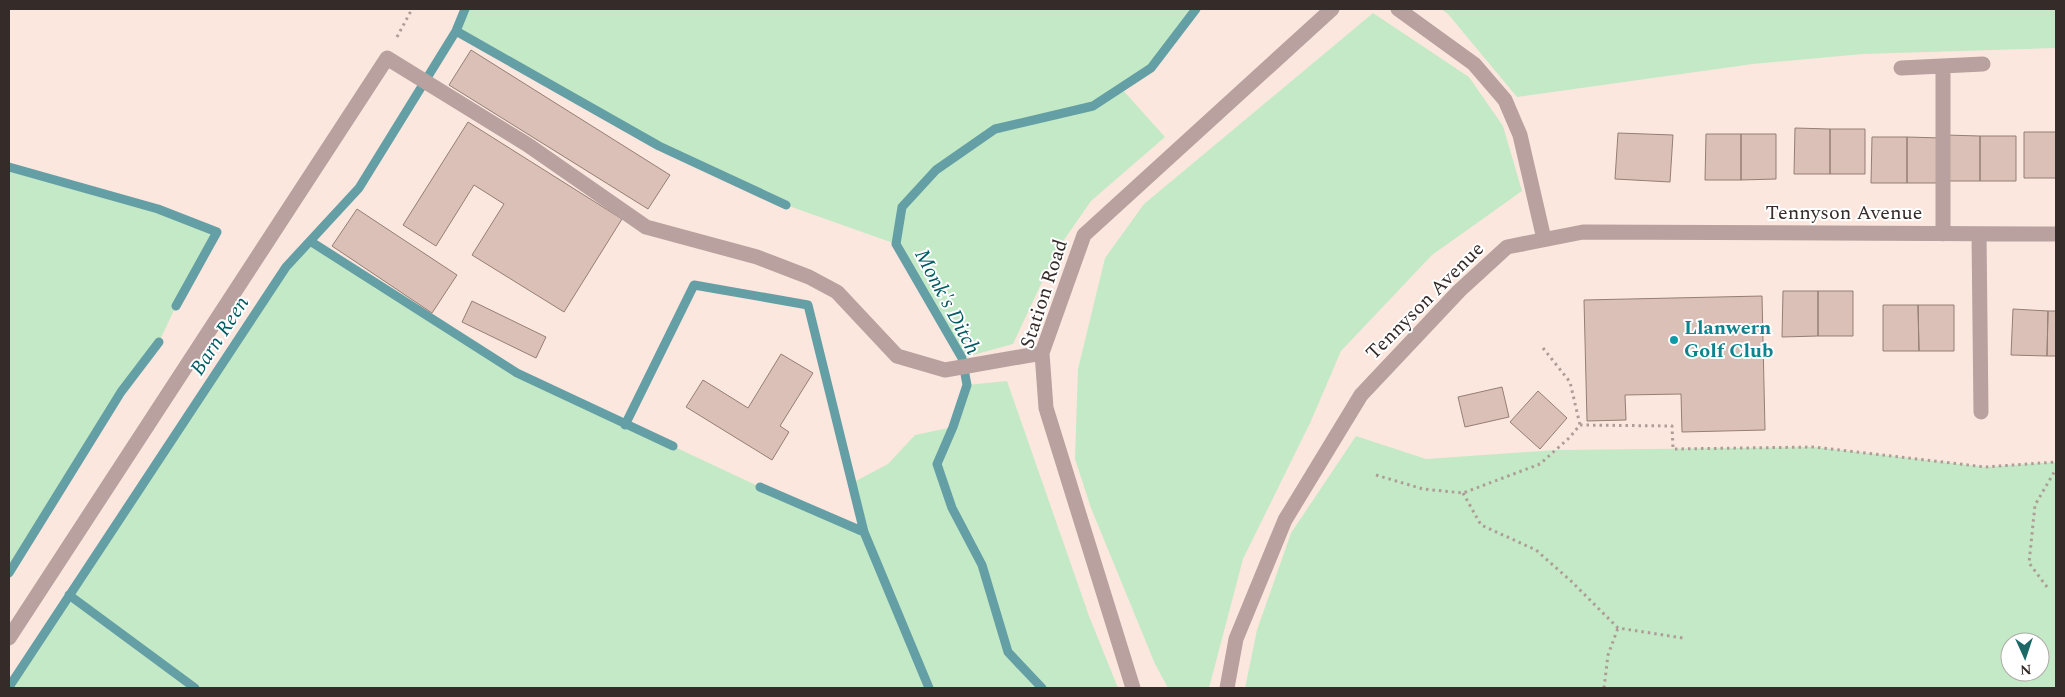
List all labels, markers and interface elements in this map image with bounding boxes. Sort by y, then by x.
street label: Tennyson Avenue [1766,198,1922,228]
street label: Station Road [1012,235,1076,353]
street label: Tennyson Avenue [1359,235,1491,367]
water label: Monk's Ditch [906,243,988,361]
water label: Barn Reen [182,290,258,382]
place label: Llanwern Golf Club [1684,313,1773,366]
marker: Llanwern Golf Club [1668,334,1680,346]
north arrow [2000,632,2050,682]
text: N [2019,659,2032,680]

